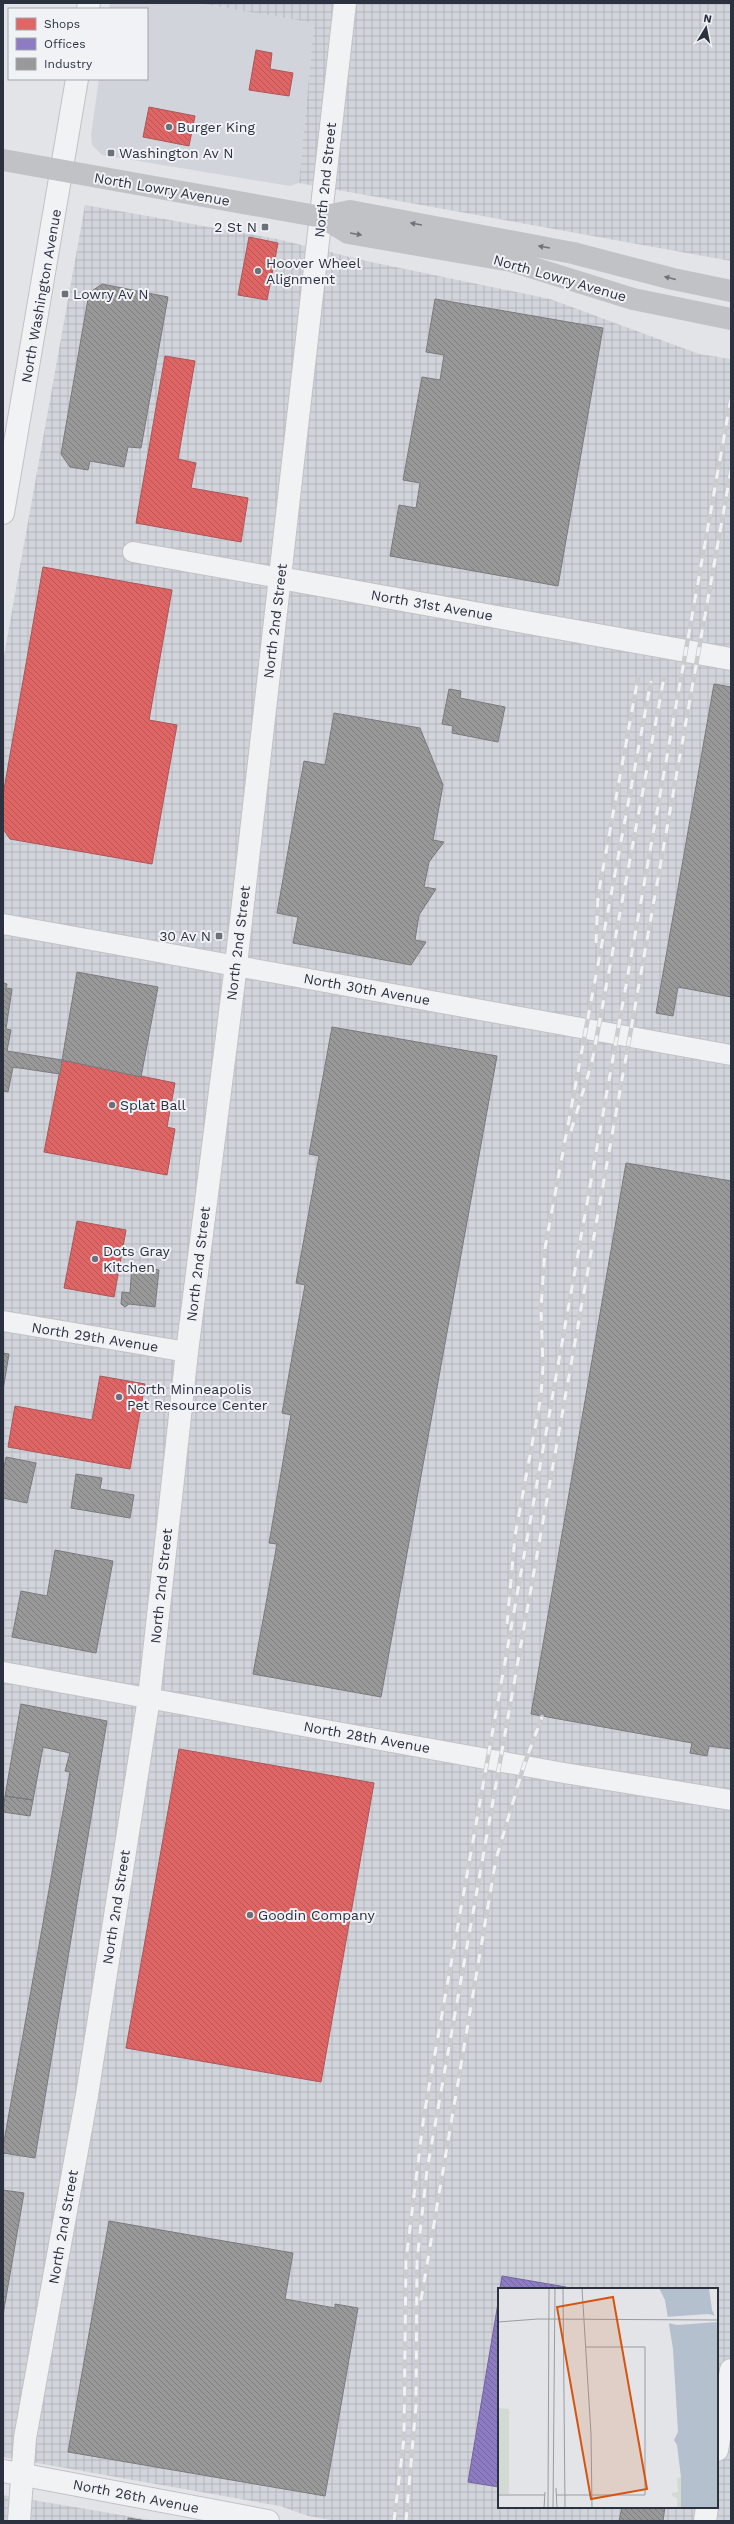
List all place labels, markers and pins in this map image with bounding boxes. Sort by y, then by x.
place label: Burger King [177,119,255,135]
marker: Burger King [164,122,174,132]
place label: Washington Av N [119,145,234,161]
marker: Washington Av N [106,148,116,158]
place label: 2 St N [214,219,257,235]
marker: 2 St N [260,222,270,232]
place label: Hoover Wheel Alignment [266,255,361,287]
marker: Hoover Wheel Alignment [253,266,263,276]
place label: Lowry Av N [73,286,149,302]
marker: Lowry Av N [60,289,70,299]
place label: 30 Av N [159,928,211,944]
marker: 30 Av N [214,931,224,941]
place label: Splat Ball [120,1097,187,1113]
marker: Splat Ball [107,1100,117,1110]
place label: Dots Gray Kitchen [103,1243,171,1275]
marker: Dots Gray Kitchen [90,1254,100,1264]
place label: North Minneapolis Pet Resource Center [127,1381,268,1413]
marker: North Minneapolis Pet Resource Center [114,1392,124,1402]
place label: Goodin Company [258,1907,375,1923]
marker: Goodin Company [245,1910,255,1920]

